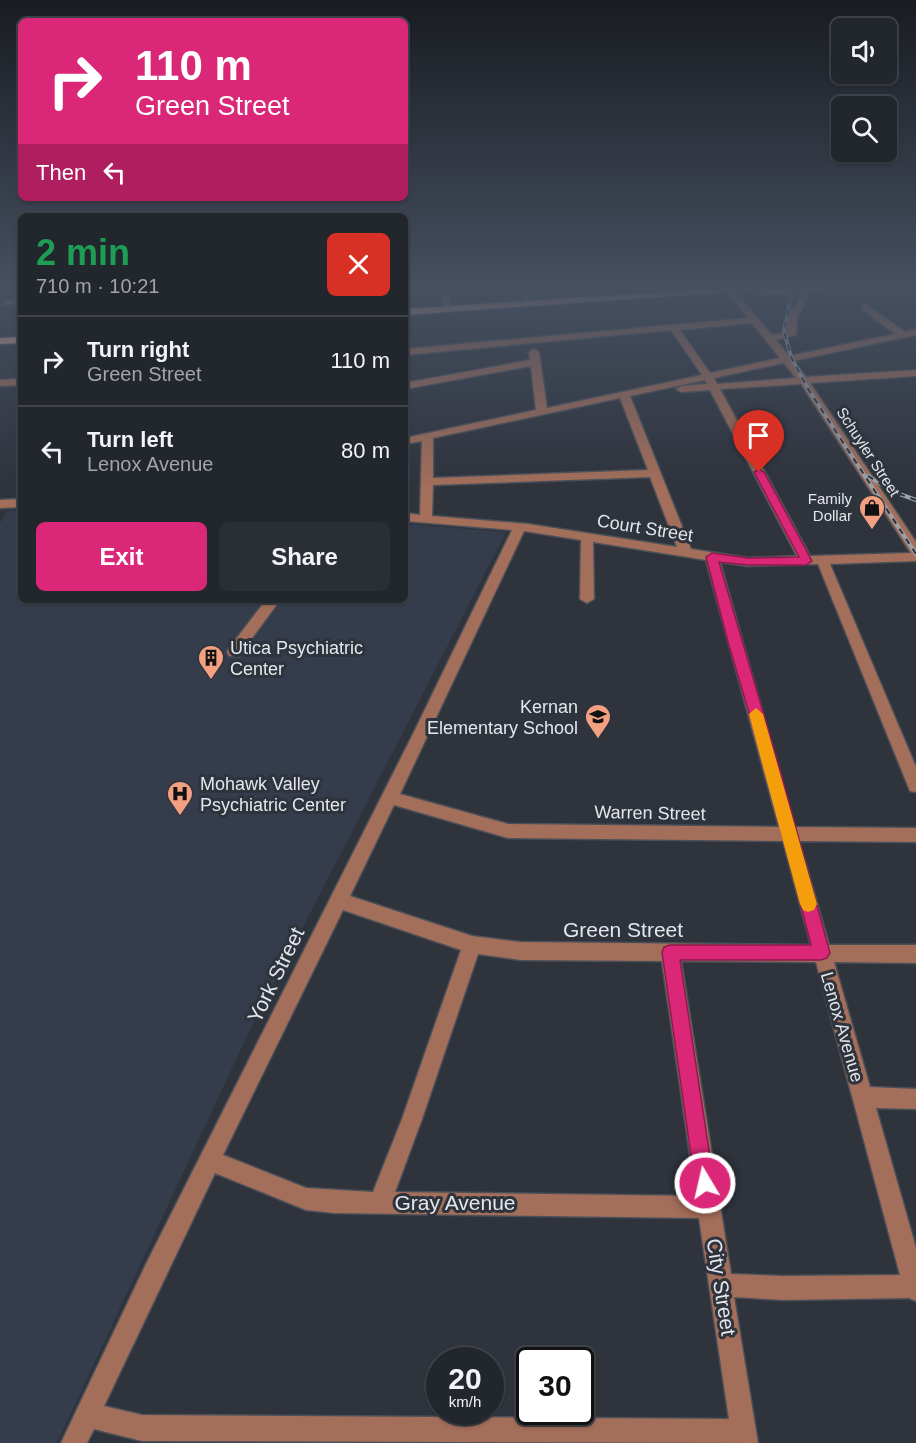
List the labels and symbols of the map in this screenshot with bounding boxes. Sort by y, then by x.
street label: Schuyler Street [833,404,904,500]
pin [733,410,784,472]
place label: Family Dollar [808,490,852,524]
shop icon: Family Dollar [857,493,887,531]
street label: Court Street [596,511,694,545]
place label: Utica Psychiatric Center [230,638,363,679]
building icon: Utica Psychiatric Center [196,643,226,681]
place label: Kernan Elementary School [427,697,578,738]
school or university icon: Kernan Elementary School [583,702,613,740]
place label: Mohawk Valley Psychiatric Center [200,774,346,815]
hospital icon: Mohawk Valley Psychiatric Center [165,779,195,817]
street label: Warren Street [594,802,706,824]
street label: Green Street [563,918,683,941]
street label: York Street [243,923,309,1026]
street label: Lenox Avenue [817,970,867,1084]
position arrow [673,1151,737,1215]
street label: Gray Avenue [394,1191,516,1214]
street label: City Street [702,1237,741,1337]
speed limit sign: 30 [516,1347,594,1425]

